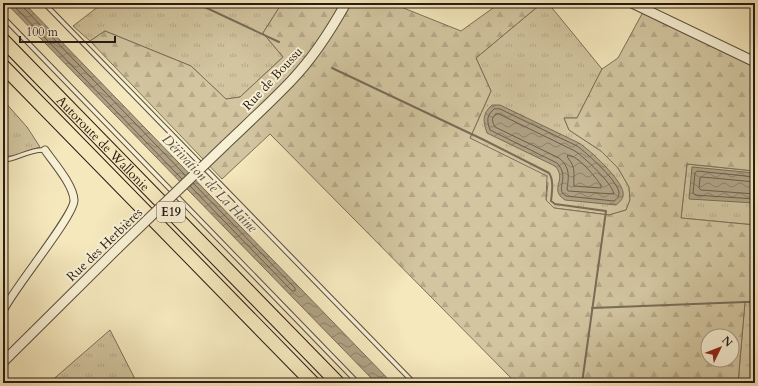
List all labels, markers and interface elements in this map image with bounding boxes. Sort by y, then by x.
scale bar [20,18,115,44]
text: 100 m [26,24,59,40]
street label: Rue de Boussu [239,43,307,114]
street label: Autoroute de Wallonie [52,92,154,195]
water label: Dérivation de La Haine [158,130,262,237]
road number: E19 [157,202,185,222]
street label: Rue des Herbières [63,204,147,286]
north arrow [700,328,740,368]
text: N [718,333,736,350]

